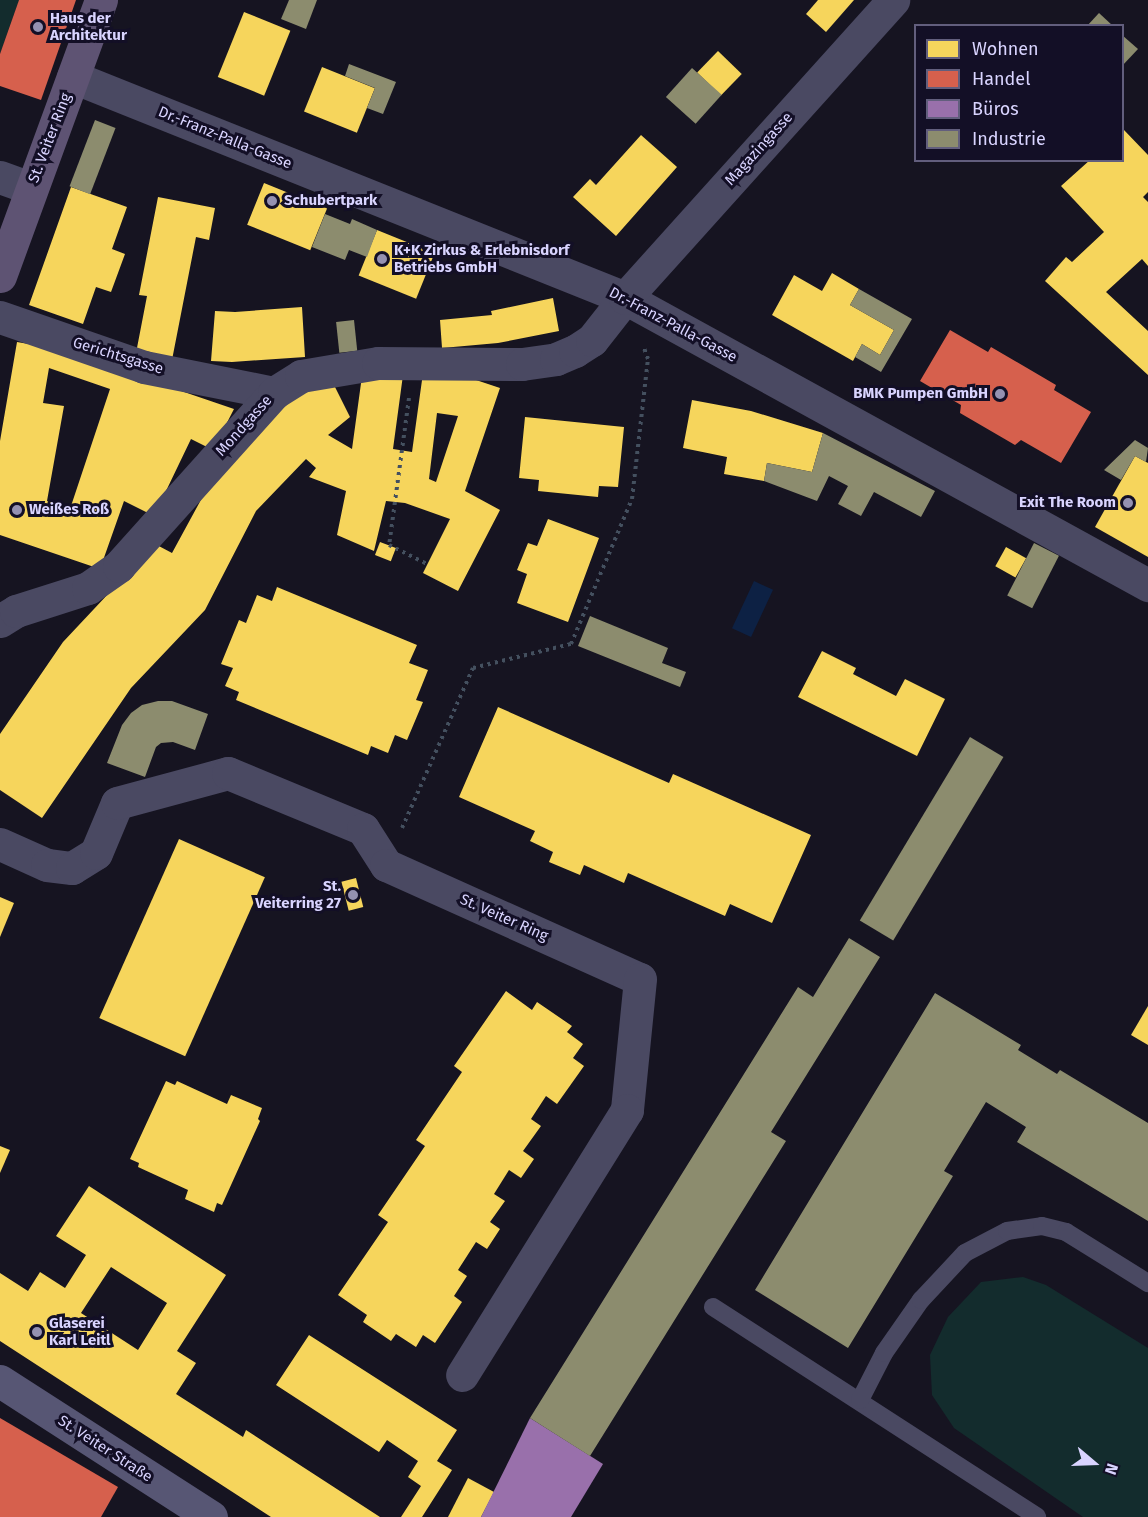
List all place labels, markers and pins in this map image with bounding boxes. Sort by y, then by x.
place label: Haus der Architektur [50,9,127,44]
marker: Haus der Architektur [31,20,45,34]
place label: Schubertpark [284,192,377,210]
marker: Schubertpark [265,194,279,208]
place label: K+K Zirkus & Erlebnisdorf Betriebs GmbH [394,241,569,276]
marker: K+K Zirkus & Erlebnisdorf Betriebs GmbH [375,252,389,266]
place label: BMK Pumpen GmbH [853,385,988,403]
marker: BMK Pumpen GmbH [993,387,1007,401]
place label: Exit The Room [1019,494,1116,512]
marker: Exit The Room [1121,496,1135,510]
place label: Weißes Roß [29,501,109,519]
marker: Weißes Roß [10,503,24,517]
place label: St. Veiterring 27 [255,877,341,912]
marker: St. Veiterring 27 [346,888,360,902]
place label: Glaserei Karl Leitl [49,1314,111,1349]
marker: Glaserei Karl Leitl [30,1325,44,1339]

